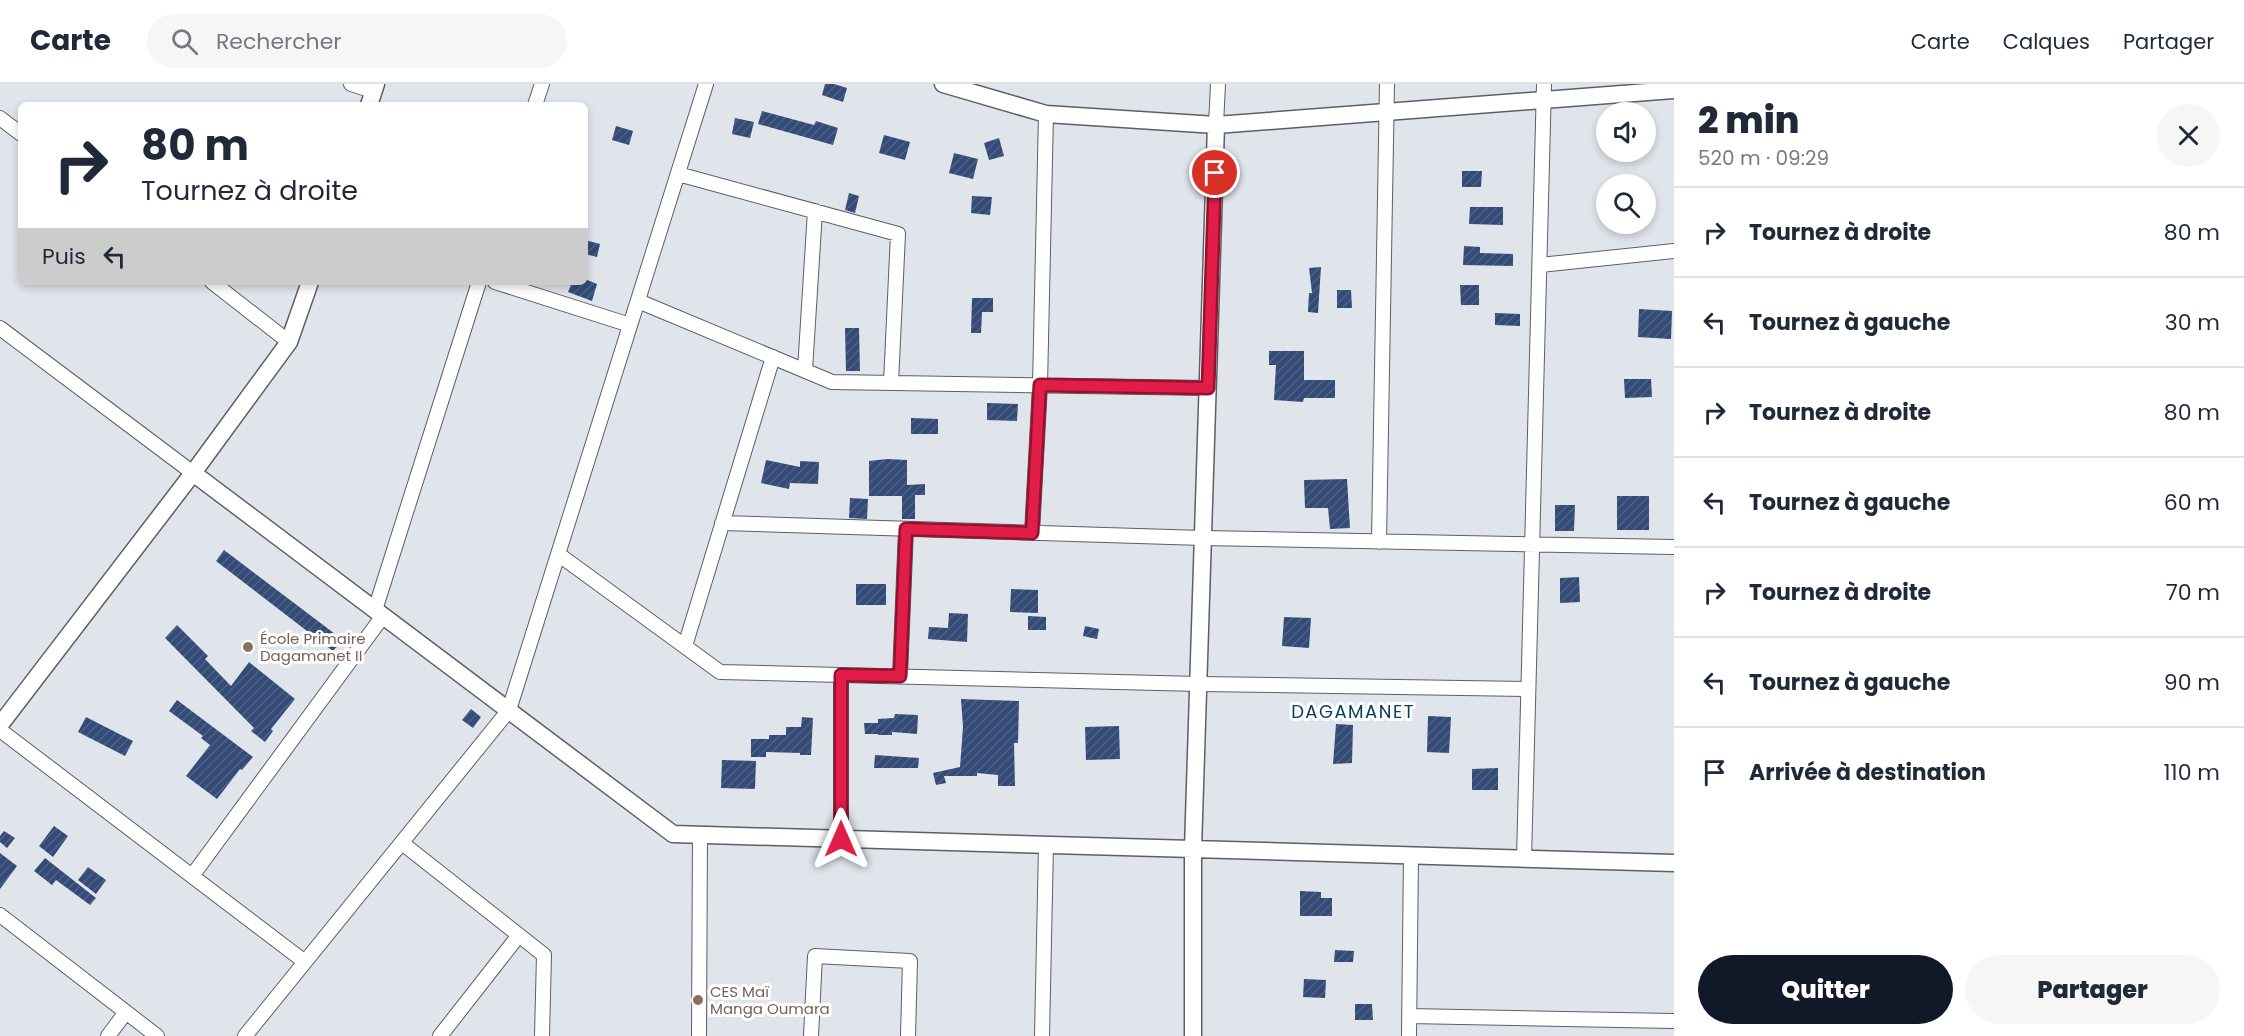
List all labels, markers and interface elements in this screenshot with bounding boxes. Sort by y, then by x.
search box [147,14,567,68]
text: Carte [30,21,111,60]
icon: search [168,25,201,58]
text: Rechercher [216,26,342,57]
text: Carte [1911,27,1970,56]
text: Calques [2003,27,2090,56]
text: Partager [2123,27,2214,56]
text: 2 min [1698,95,1800,146]
map controls [1596,102,1656,234]
button: sound [1596,102,1656,162]
button: close [2157,104,2220,167]
text: 80 m [141,116,249,175]
icon: right [42,126,120,204]
text: 520 m · 09:29 [1698,144,1829,172]
pin [1189,147,1240,198]
icon: arrive [1198,156,1231,189]
text: Tournez à droite [141,172,358,209]
button: search [1596,174,1656,234]
icon: right [1698,216,1731,249]
text: Tournez à droite [1749,217,1931,248]
text: 80 m [2164,217,2220,248]
icon: left [98,240,131,273]
text: Puis [42,241,86,272]
icon: left [1698,306,1731,339]
text: Tournez à gauche [1749,307,1950,338]
text: 30 m [2165,307,2220,338]
icon: right [1698,396,1731,429]
text: Tournez à droite [1749,397,1931,428]
text: 80 m [2164,397,2220,428]
icon: left [1698,486,1731,519]
text: Tournez à gauche [1749,487,1950,518]
text: 60 m [2164,487,2220,518]
icon: right [1698,576,1731,609]
text: Tournez à droite [1749,577,1931,608]
text: 70 m [2166,577,2220,608]
place label: École Primaire Dagamanet II [260,628,366,666]
marker: École Primaire Dagamanet II [241,640,255,654]
icon: left [1698,666,1731,699]
text: Tournez à gauche [1749,667,1950,698]
text: 90 m [2164,667,2220,698]
district label: DAGAMANET [1291,699,1415,724]
icon: arrive [1698,756,1731,789]
text: Arrivée à destination [1749,757,1986,788]
text: 110 m [2164,757,2220,788]
position arrow [809,807,873,871]
button: Quitter [1698,955,1953,1024]
button: Partager [1965,955,2220,1024]
place label: CES Maï Manga Oumara [710,981,830,1019]
marker: CES Maï Manga Oumara [691,993,705,1007]

